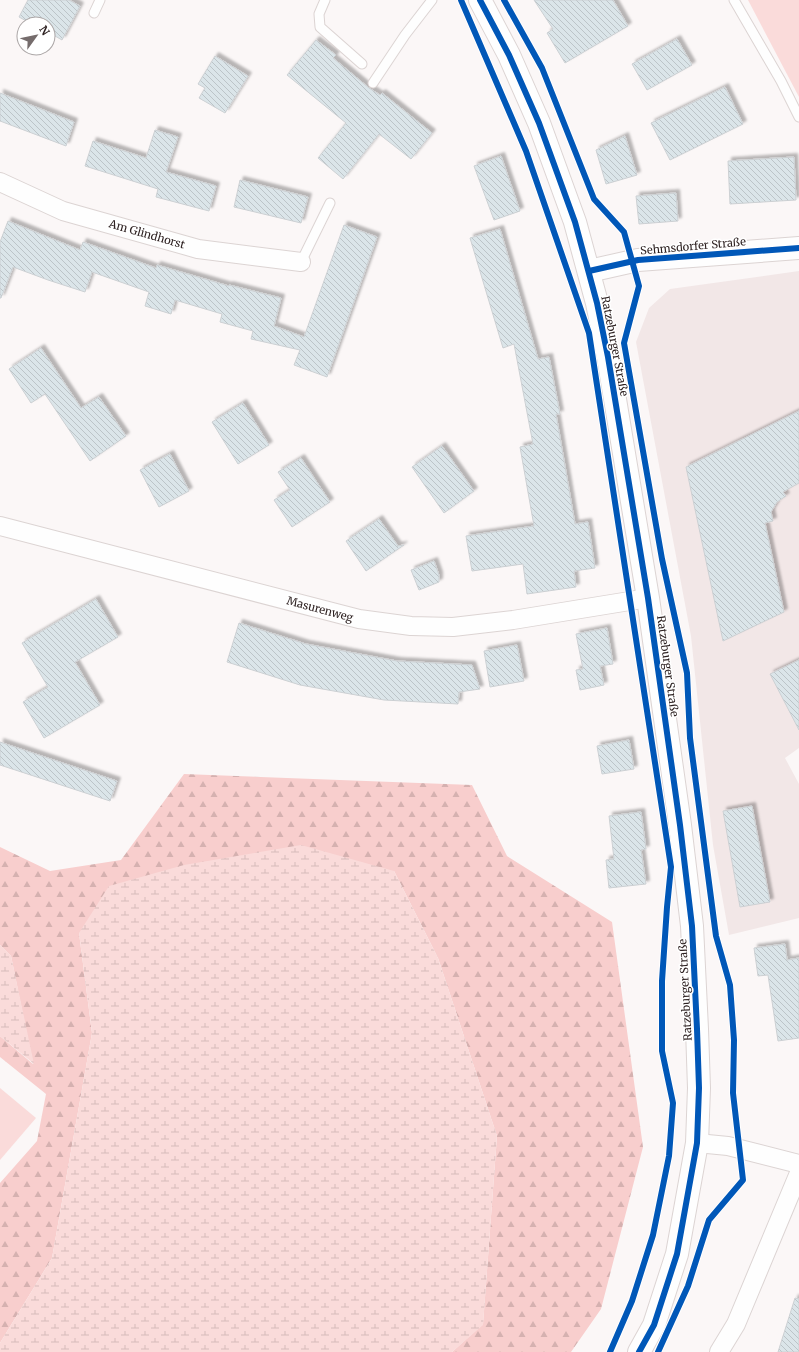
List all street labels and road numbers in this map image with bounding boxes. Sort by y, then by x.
street label: Am Glindhorst [107,216,187,252]
street label: Sehmsdorfer Straße [640,234,747,258]
street label: Ratzeburger Straße [598,295,632,398]
street label: Masurenweg [285,593,355,625]
street label: Ratzeburger Straße [654,614,682,718]
street label: Ratzeburger Straße [675,938,695,1041]

